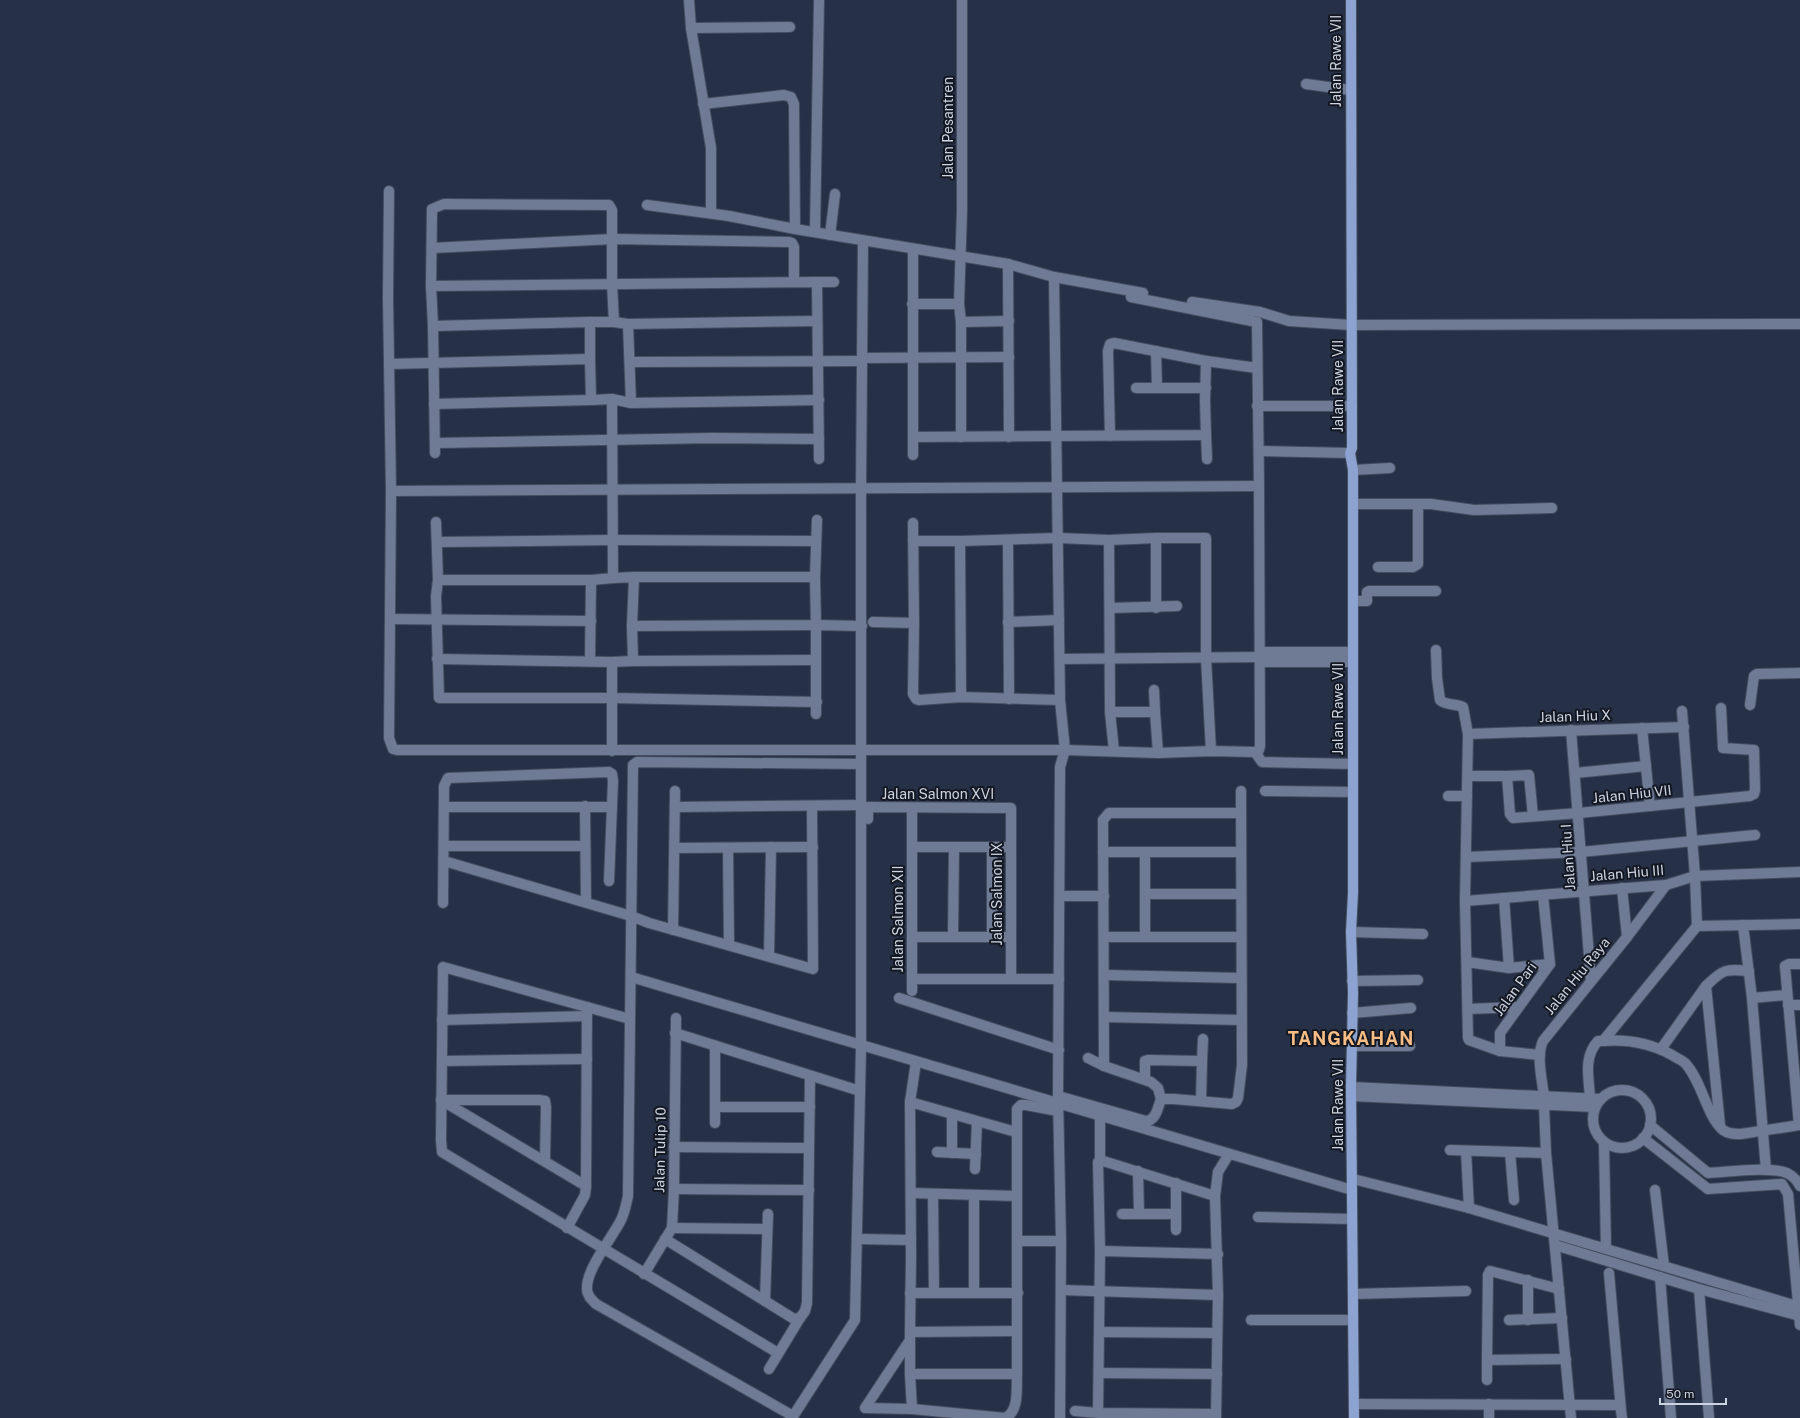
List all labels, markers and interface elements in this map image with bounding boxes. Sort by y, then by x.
street label: Jalan Rawe VII [1328,15,1344,107]
street label: Jalan Pesantren [940,77,956,179]
street label: Jalan Rawe VII [1330,340,1346,432]
street label: Jalan Rawe VII [1330,663,1346,755]
street label: Jalan Hiu X [1539,707,1612,725]
street label: Jalan Hiu VII [1592,782,1672,806]
street label: Jalan Salmon XVI [882,786,994,802]
street label: Jalan Hiu I [1558,823,1578,891]
street label: Jalan Salmon IX [989,842,1005,945]
street label: Jalan Hiu III [1589,862,1665,884]
street label: Jalan Salmon XII [890,866,906,972]
street label: Jalan Hiu Raya [1541,934,1613,1018]
street label: Jalan Pari [1490,959,1540,1019]
district label: TANGKAHAN [1288,1028,1414,1049]
street label: Jalan Rawe VII [1330,1059,1346,1151]
street label: Jalan Tulip 10 [651,1107,669,1193]
scale bar [1660,1380,1726,1406]
text: 50 m [1666,1387,1694,1401]

